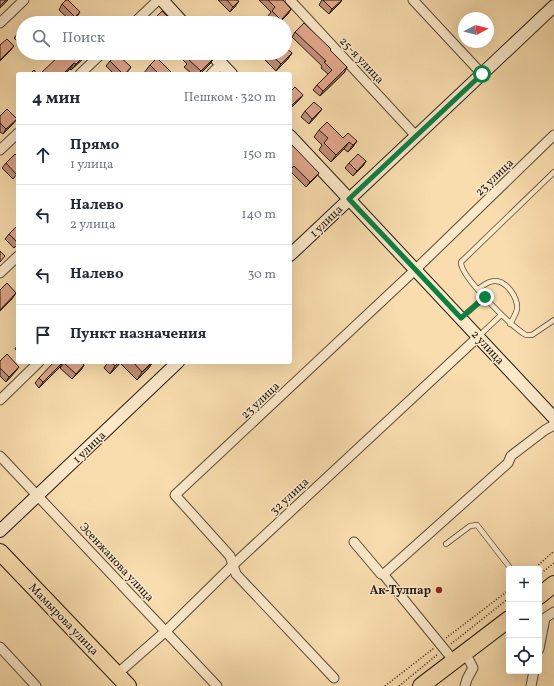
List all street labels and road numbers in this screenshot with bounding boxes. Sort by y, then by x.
street label: 25-я улица [335,34,387,88]
street label: 23 улица [472,155,517,200]
street label: 1 улица [307,202,347,241]
street label: 2 улица [467,327,507,368]
street label: 23 улица [238,379,284,423]
street label: 1 улица [70,428,110,467]
street label: 32 улица [267,474,313,519]
street label: Эсенжанова улица [75,520,157,606]
street label: Мамырова улица [25,580,102,659]

